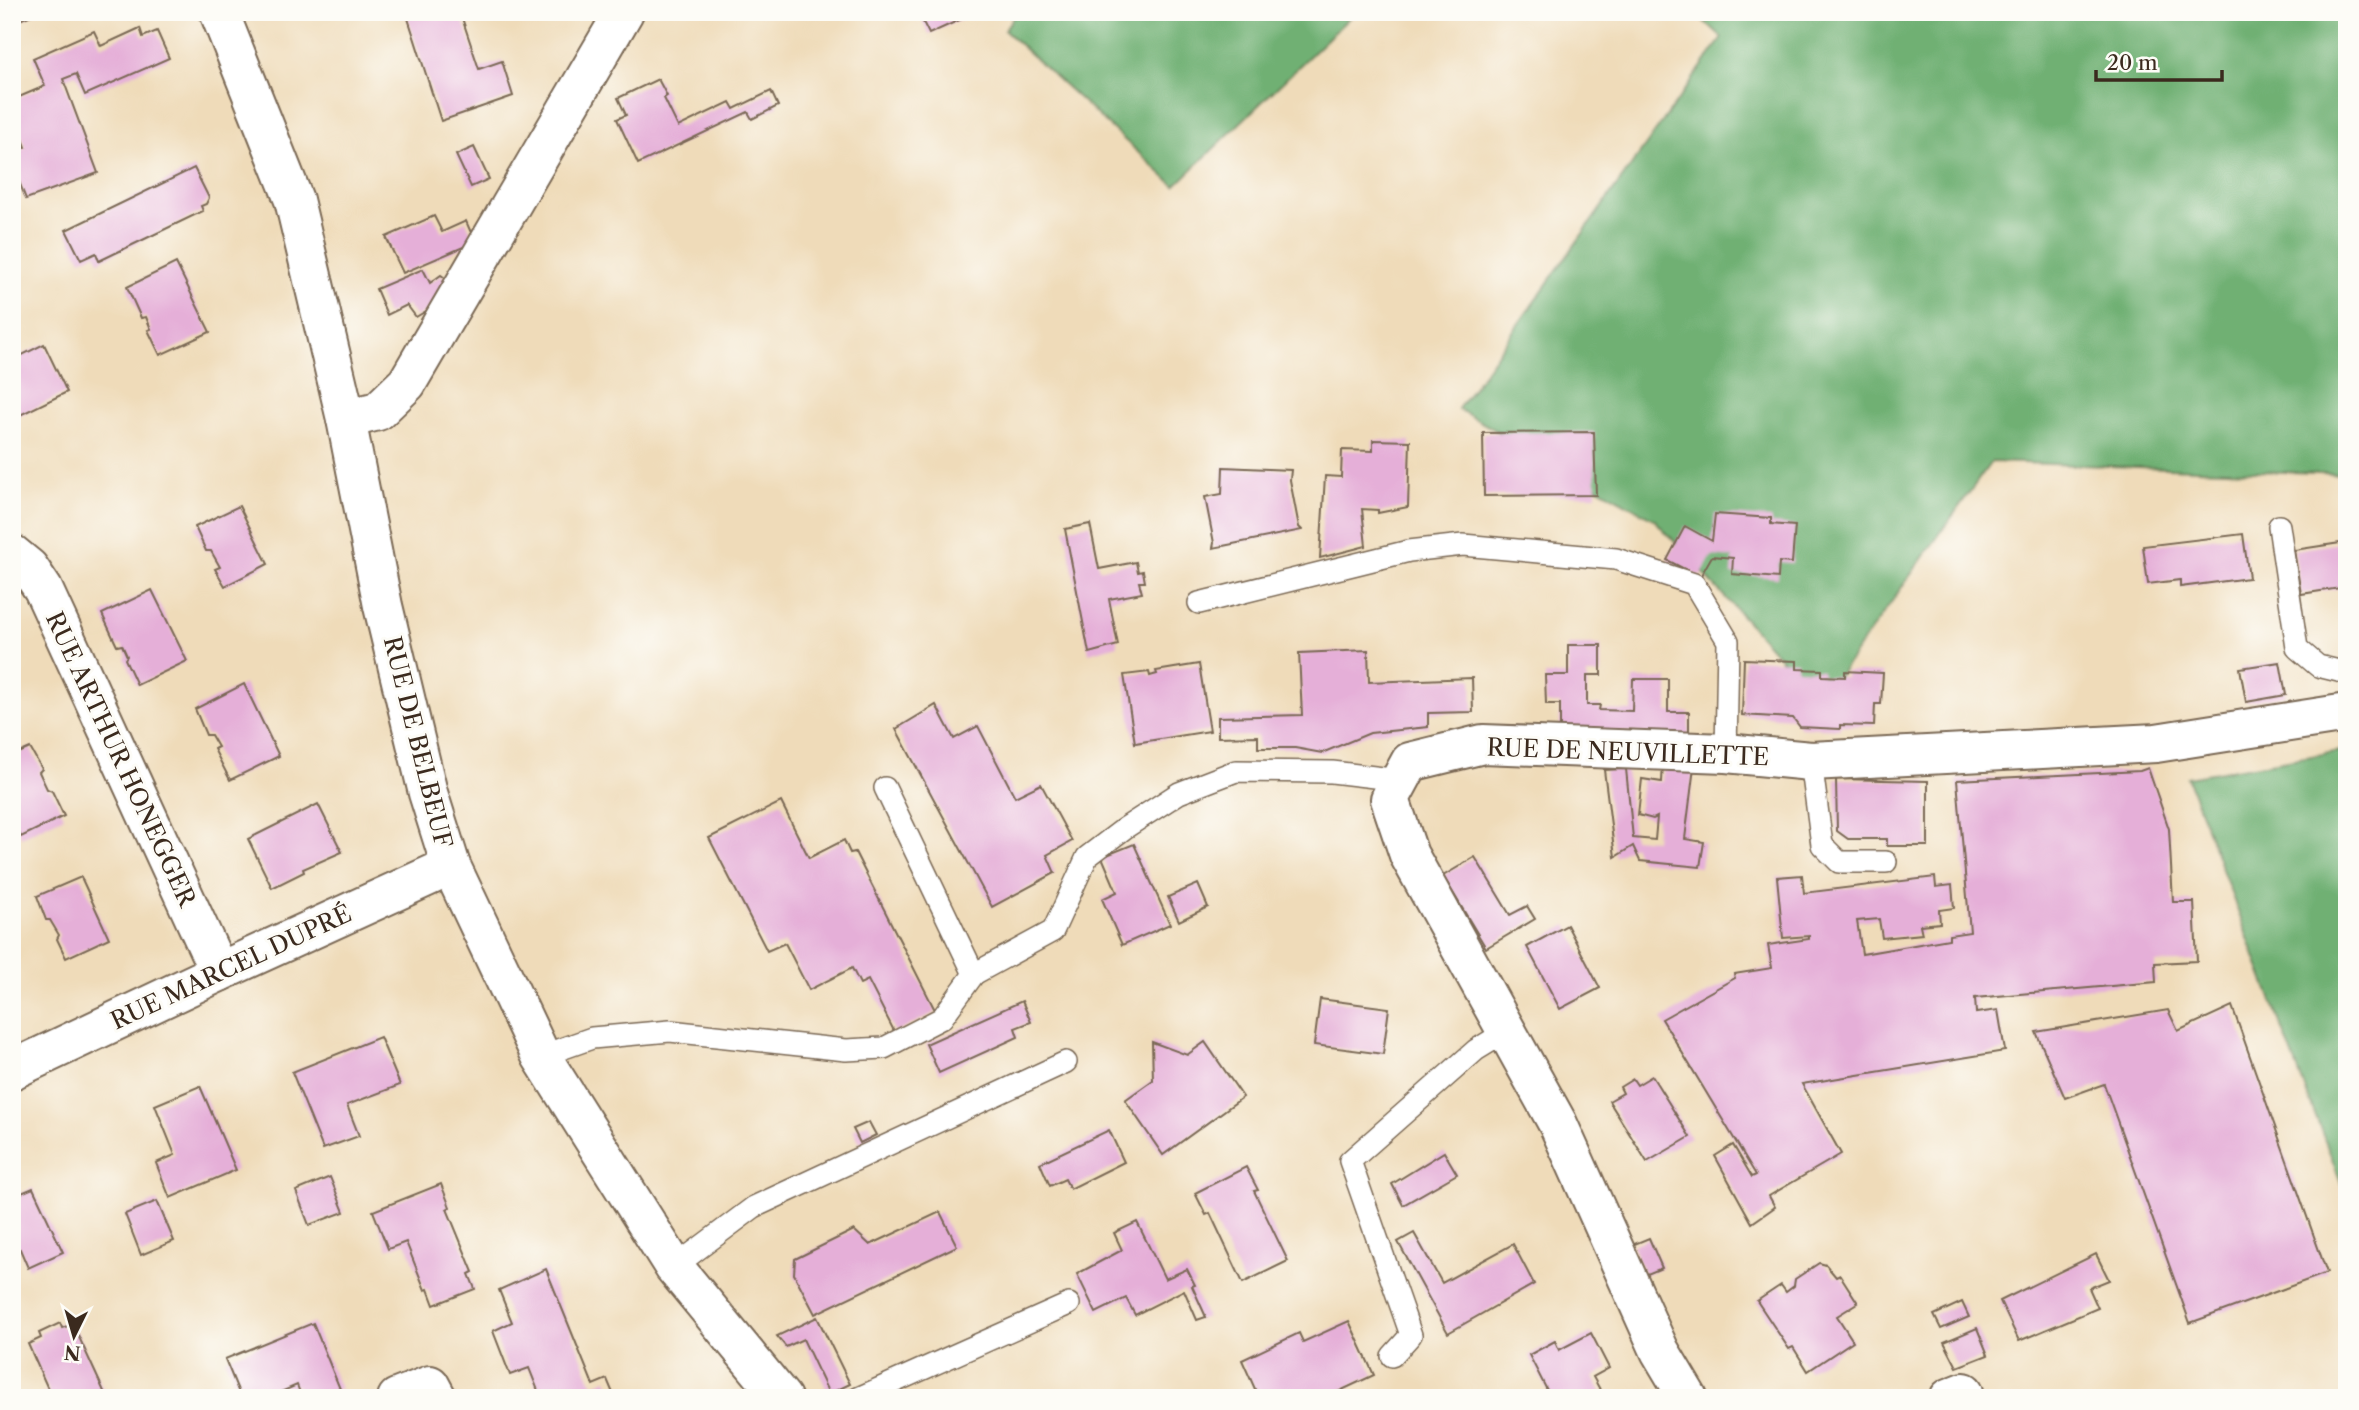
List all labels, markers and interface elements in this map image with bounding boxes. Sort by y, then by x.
scale bar [2096,38,2222,82]
text: 20 m [2107,50,2158,75]
street label: RUE ARTHUR HONEGGER [40,607,203,912]
street label: RUE DE BELBEUF [378,633,458,851]
street label: RUE DE NEUVILLETTE [1486,733,1770,771]
street label: RUE MARCEL DUPRÉ [106,898,356,1036]
north arrow [38,1302,108,1372]
text: N [63,1340,82,1365]

